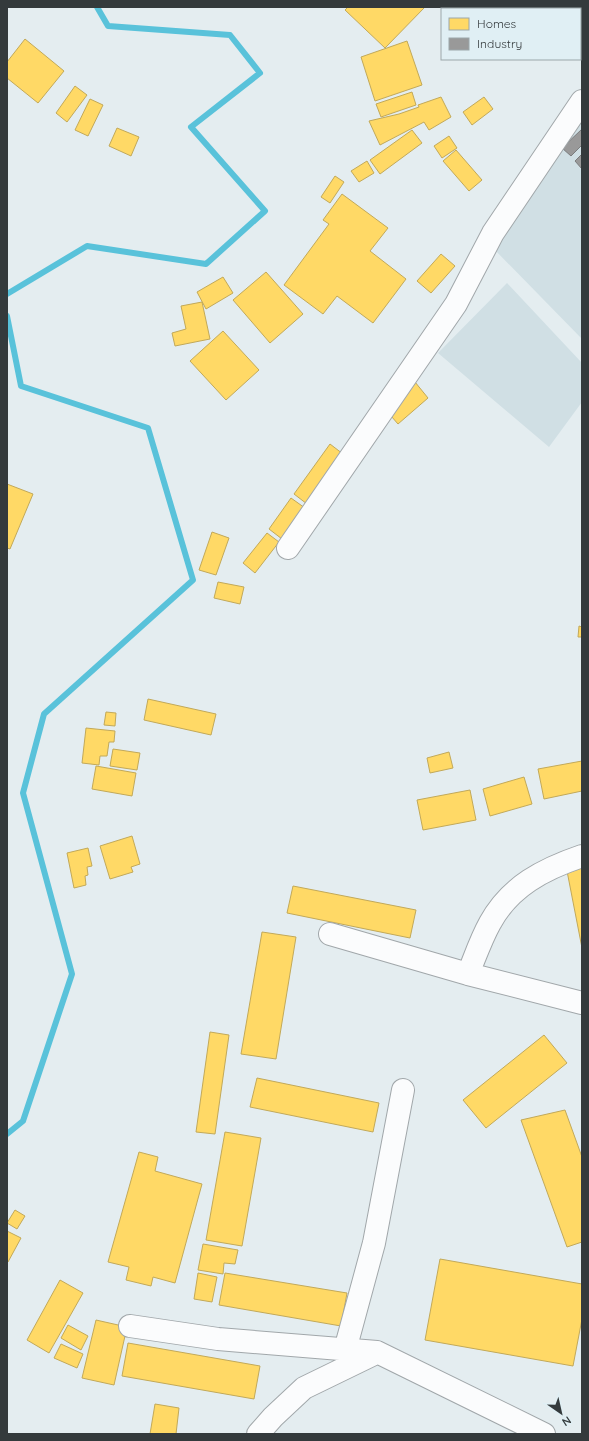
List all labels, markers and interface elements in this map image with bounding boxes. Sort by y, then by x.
legend [441,8,581,60]
text: Homes [477,16,517,31]
text: Industry [477,36,522,51]
north arrow [541,1393,581,1433]
text: N [559,1413,574,1429]

